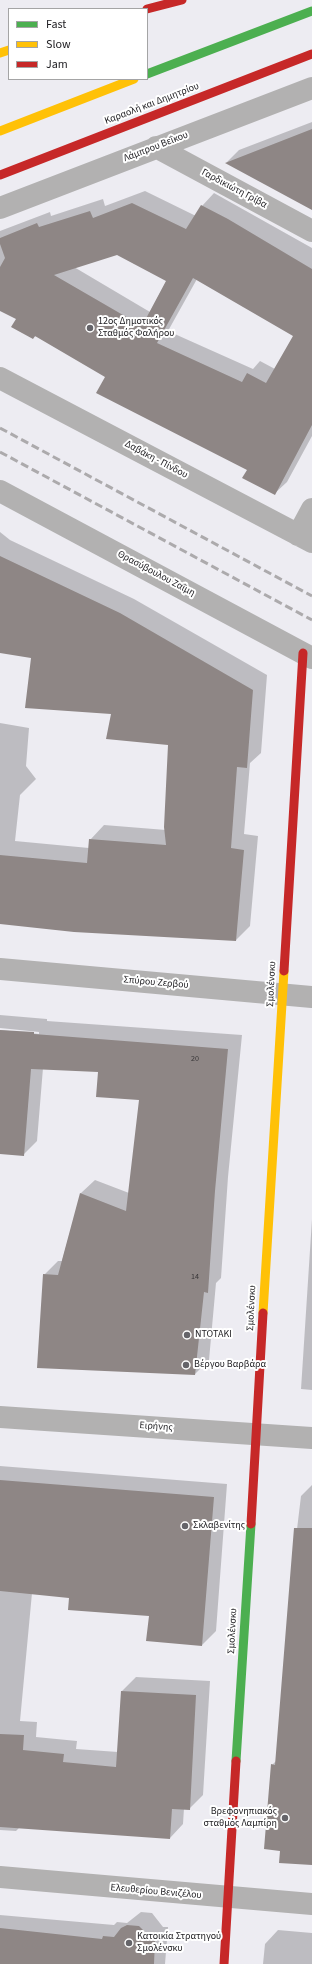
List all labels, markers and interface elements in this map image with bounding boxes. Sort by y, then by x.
legend [8,8,148,80]
text: Fast [46,16,66,33]
text: Slow [46,36,71,53]
text: Jam [46,56,68,73]
street label: Καραολή και Δημητρίου [103,80,201,128]
street label: Λάμπρου Βεΐκου [122,129,190,165]
street label: Γαρδικιώτη Γρίβα [199,167,269,211]
place label: 12ος Δημοτικός Σταθμός Φαλήρου [98,316,174,340]
marker: 12ος Δημοτικός Σταθμός Φαλήρου [85,323,95,333]
street label: Δαβάκη - Πίνδου [122,438,190,482]
street label: Θρασύβουλου Ζαΐμη [115,549,197,599]
street label: Σμολένσκυ [265,961,279,1007]
street label: Σπύρου Ζερβού [123,974,189,992]
house number: 20 [191,1054,199,1064]
house number: 14 [191,1272,199,1282]
street label: Σμολένσκυ [245,1285,259,1331]
place label: NTOTAKI [195,1329,232,1341]
marker: NTOTAKI [182,1330,192,1340]
place label: Βέργου Βαρβάρα [194,1359,266,1371]
marker: Βέργου Βαρβάρα [181,1360,191,1370]
street label: Ειρήνης [139,1420,173,1434]
place label: Σκλαβενίτης [193,1520,245,1532]
marker: Σκλαβενίτης [180,1521,190,1531]
street label: Σμολένσκυ [226,1608,240,1654]
place label: Bρεφονηπιακός σταθμός Λαμπίρη [203,1806,277,1830]
marker: Bρεφονηπιακός σταθμός Λαμπίρη [280,1813,290,1823]
street label: Ελευθερίου Βενιζέλου [110,1882,202,1902]
place label: Κατοικία Στρατηγού Σμολένσκυ [137,1931,221,1954]
marker: Κατοικία Στρατηγού Σμολένσκυ [124,1938,134,1948]

